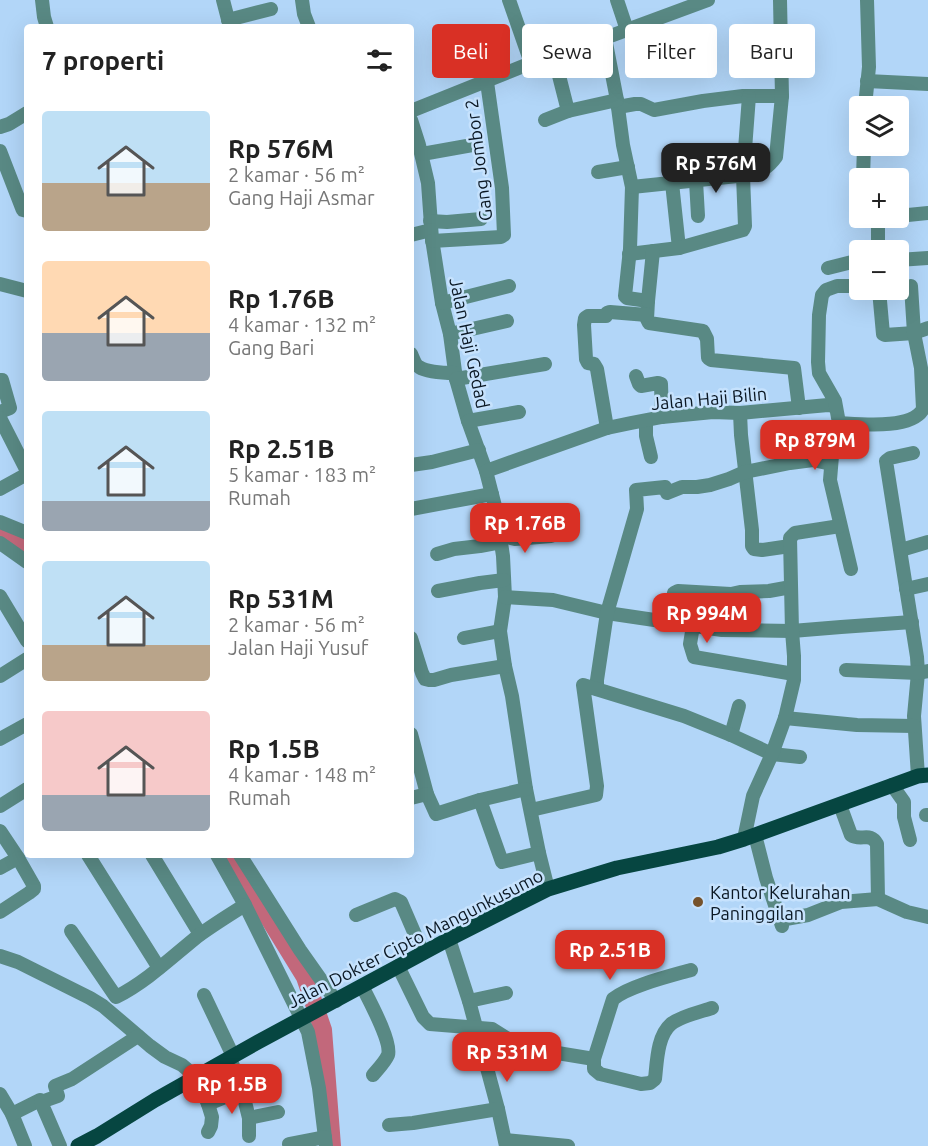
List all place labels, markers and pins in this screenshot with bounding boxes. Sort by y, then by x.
pin: Rp 576M [661,143,771,194]
pin: Rp 879M [760,420,870,471]
pin: Rp 1.76B [463,503,587,554]
pin: Rp 994M [652,593,762,644]
place label: Kantor Kelurahan Paninggilan [710,882,851,923]
marker: Kantor Kelurahan Paninggilan [691,895,705,909]
pin: Rp 2.51B [548,930,672,981]
pin: Rp 531M [452,1032,562,1083]
pin: Rp 1.5B [177,1064,287,1115]

